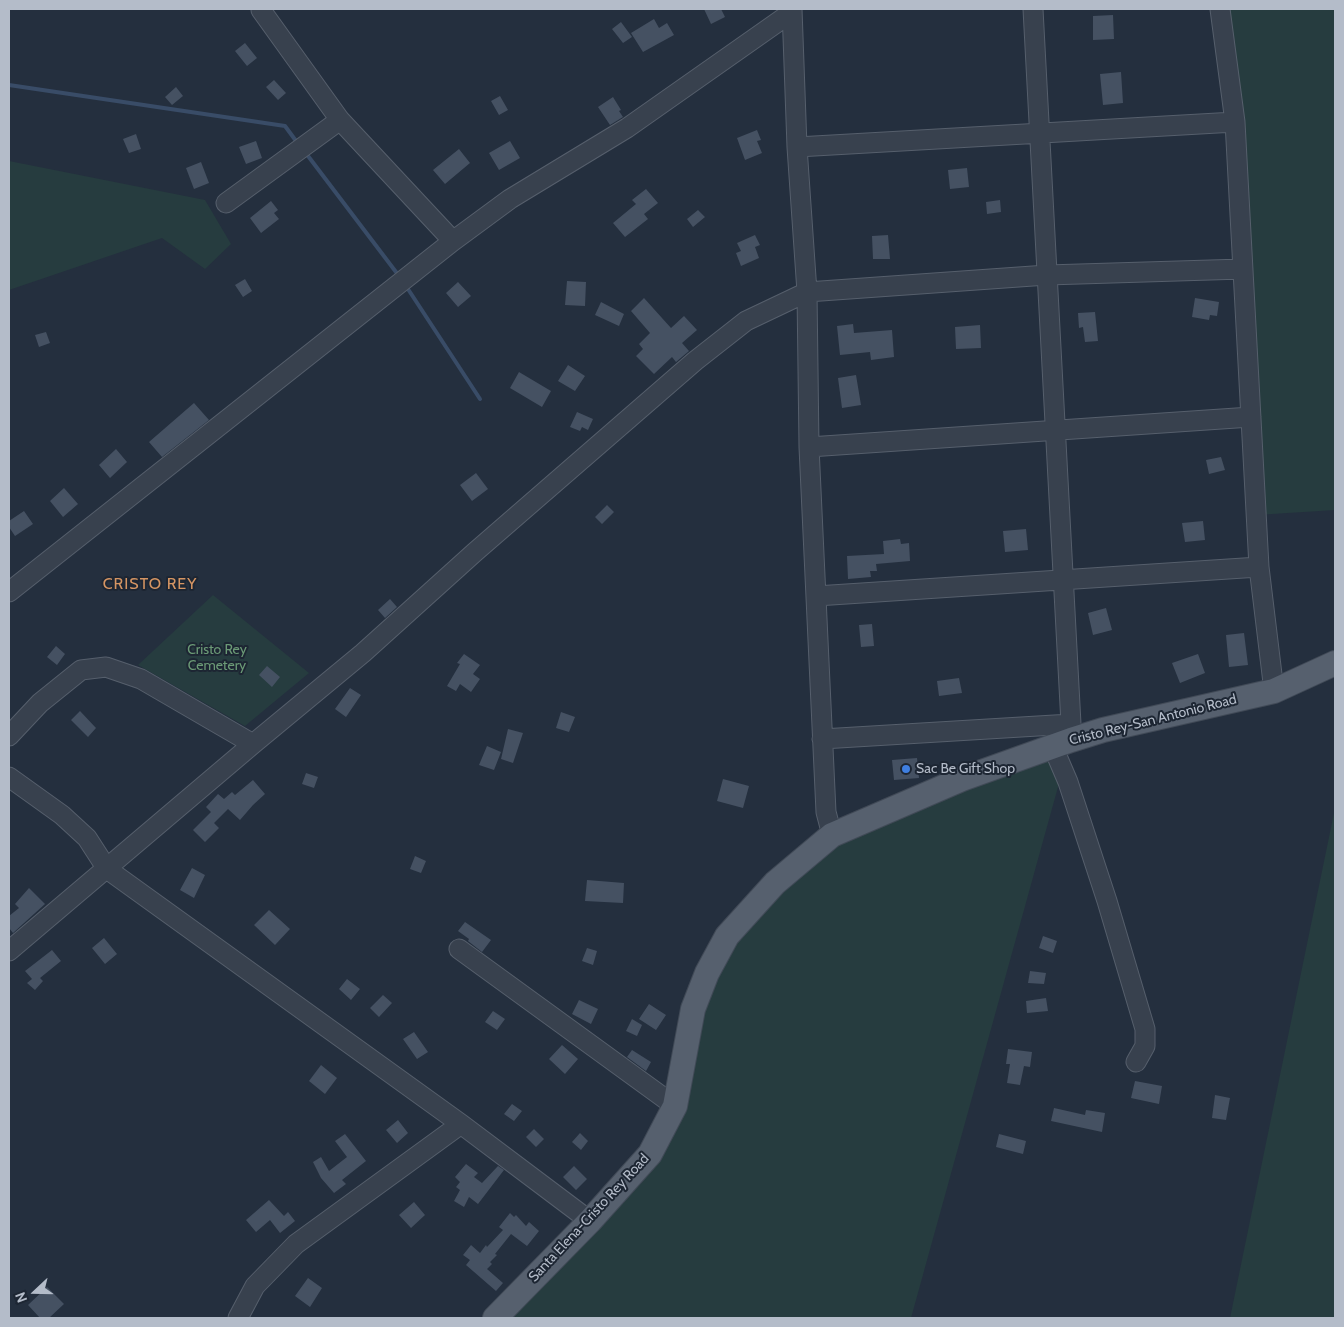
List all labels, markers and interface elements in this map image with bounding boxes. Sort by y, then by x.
district label: CRISTO REY [101,574,199,594]
park label: Cristo Rey Cemetery [187,642,247,674]
street label: Cristo Rey-San Antonio Road [1068,691,1238,749]
place label: Sac Be Gift Shop [916,761,1015,777]
marker: Sac Be Gift Shop [900,763,912,775]
street label: Santa Elena-Cristo Rey Road [525,1150,653,1286]
north arrow [10,1267,60,1317]
text: N [11,1290,31,1305]

